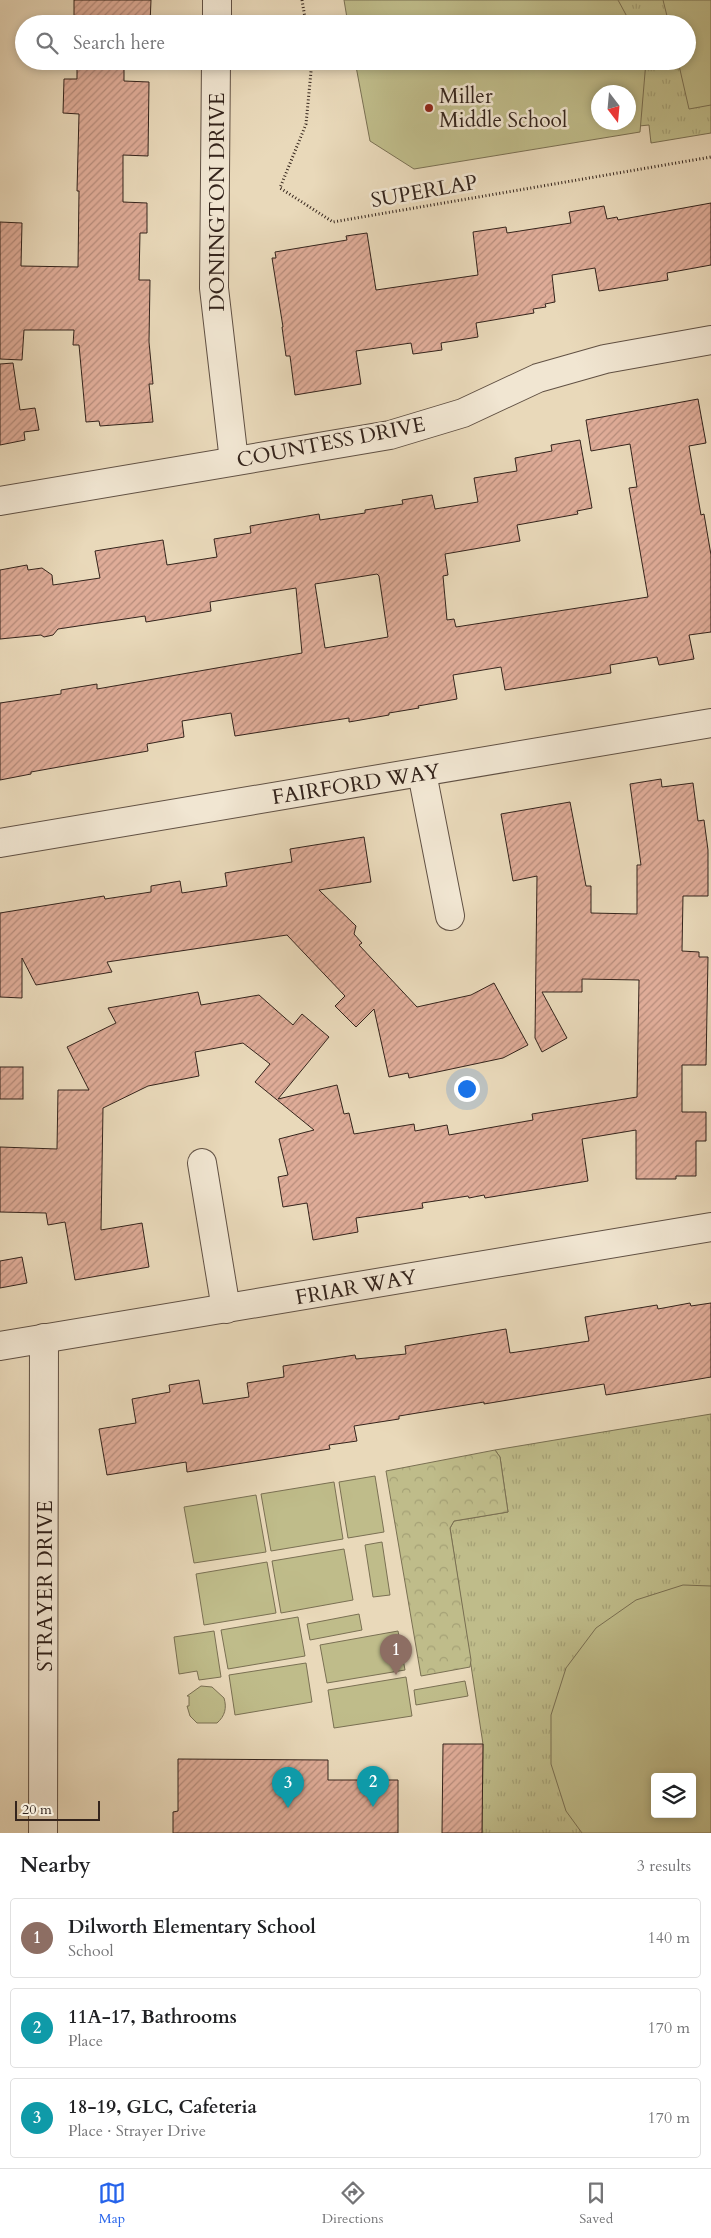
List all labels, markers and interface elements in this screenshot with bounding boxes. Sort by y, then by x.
search box [15,15,696,70]
icon: search [33,29,61,57]
text: Search here [73,30,165,56]
place label: Miller Middle School [439,82,567,135]
north arrow [591,85,636,130]
street label: DONINGTON DRIVE [203,92,232,312]
marker: Miller Middle School [423,102,435,114]
street label: SUPERLAP [369,168,480,215]
street label: COUNTESS DRIVE [234,410,428,475]
street label: FAIRFORD WAY [270,757,443,812]
your location [454,1076,480,1102]
street label: FRIAR WAY [293,1263,419,1312]
street label: STRAYER DRIVE [31,1500,60,1672]
pin: 1 [380,1634,412,1675]
pin: 2 [357,1766,389,1807]
pin: 3 [272,1767,304,1808]
map controls [651,1773,696,1818]
button: layers [651,1773,696,1818]
scale bar [15,1798,100,1821]
text: 20 m [22,1800,52,1819]
text: Nearby [20,1851,91,1880]
text: 3 results [637,1855,691,1877]
text: Dilworth Elementary School [68,1914,316,1940]
text: 1 [33,1927,41,1949]
text: 140 m [648,1927,690,1949]
text: School [68,1940,113,1962]
text: 11A-17, Bathrooms [68,2004,237,2030]
text: 2 [33,2017,41,2039]
text: 170 m [648,2017,690,2039]
text: Place [68,2030,103,2052]
text: 18-19, GLC, Cafeteria [68,2094,257,2120]
text: 3 [33,2107,41,2129]
text: 170 m [648,2107,690,2129]
text: Place · Strayer Drive [68,2120,206,2142]
tab: Map [98,2179,126,2228]
tab: Directions [322,2179,383,2228]
tab: Saved [579,2179,613,2228]

